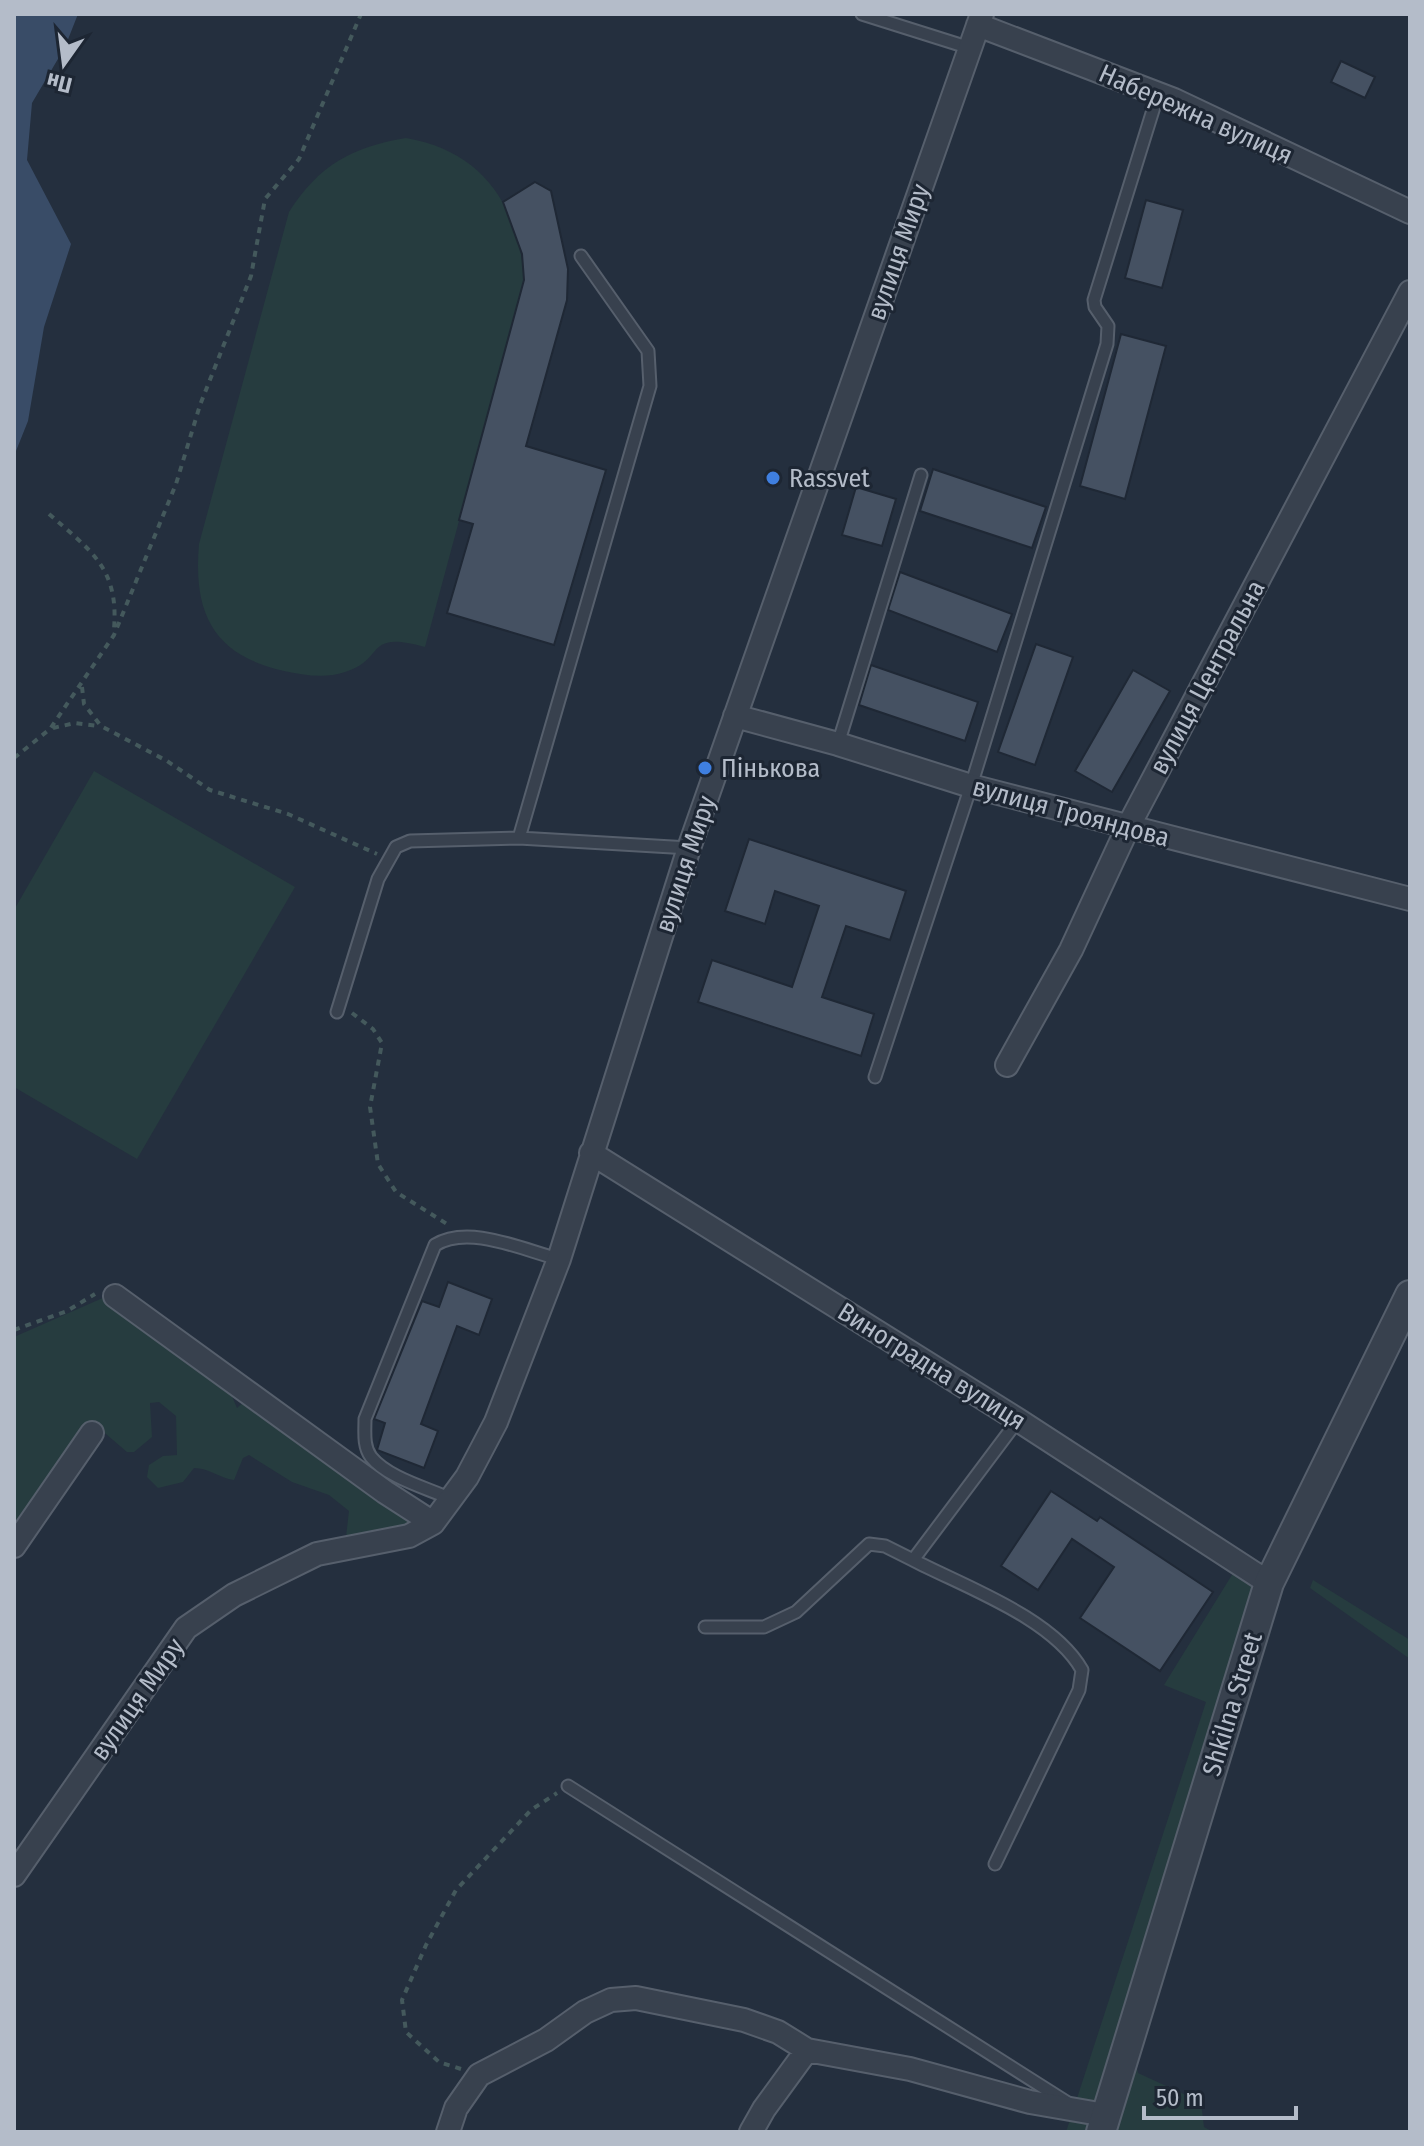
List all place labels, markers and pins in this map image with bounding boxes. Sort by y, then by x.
place label: Rassvet [789,463,870,494]
marker: Rassvet [764,469,782,487]
place label: Пінькова [721,753,820,784]
marker: Пінькова [696,759,714,777]

